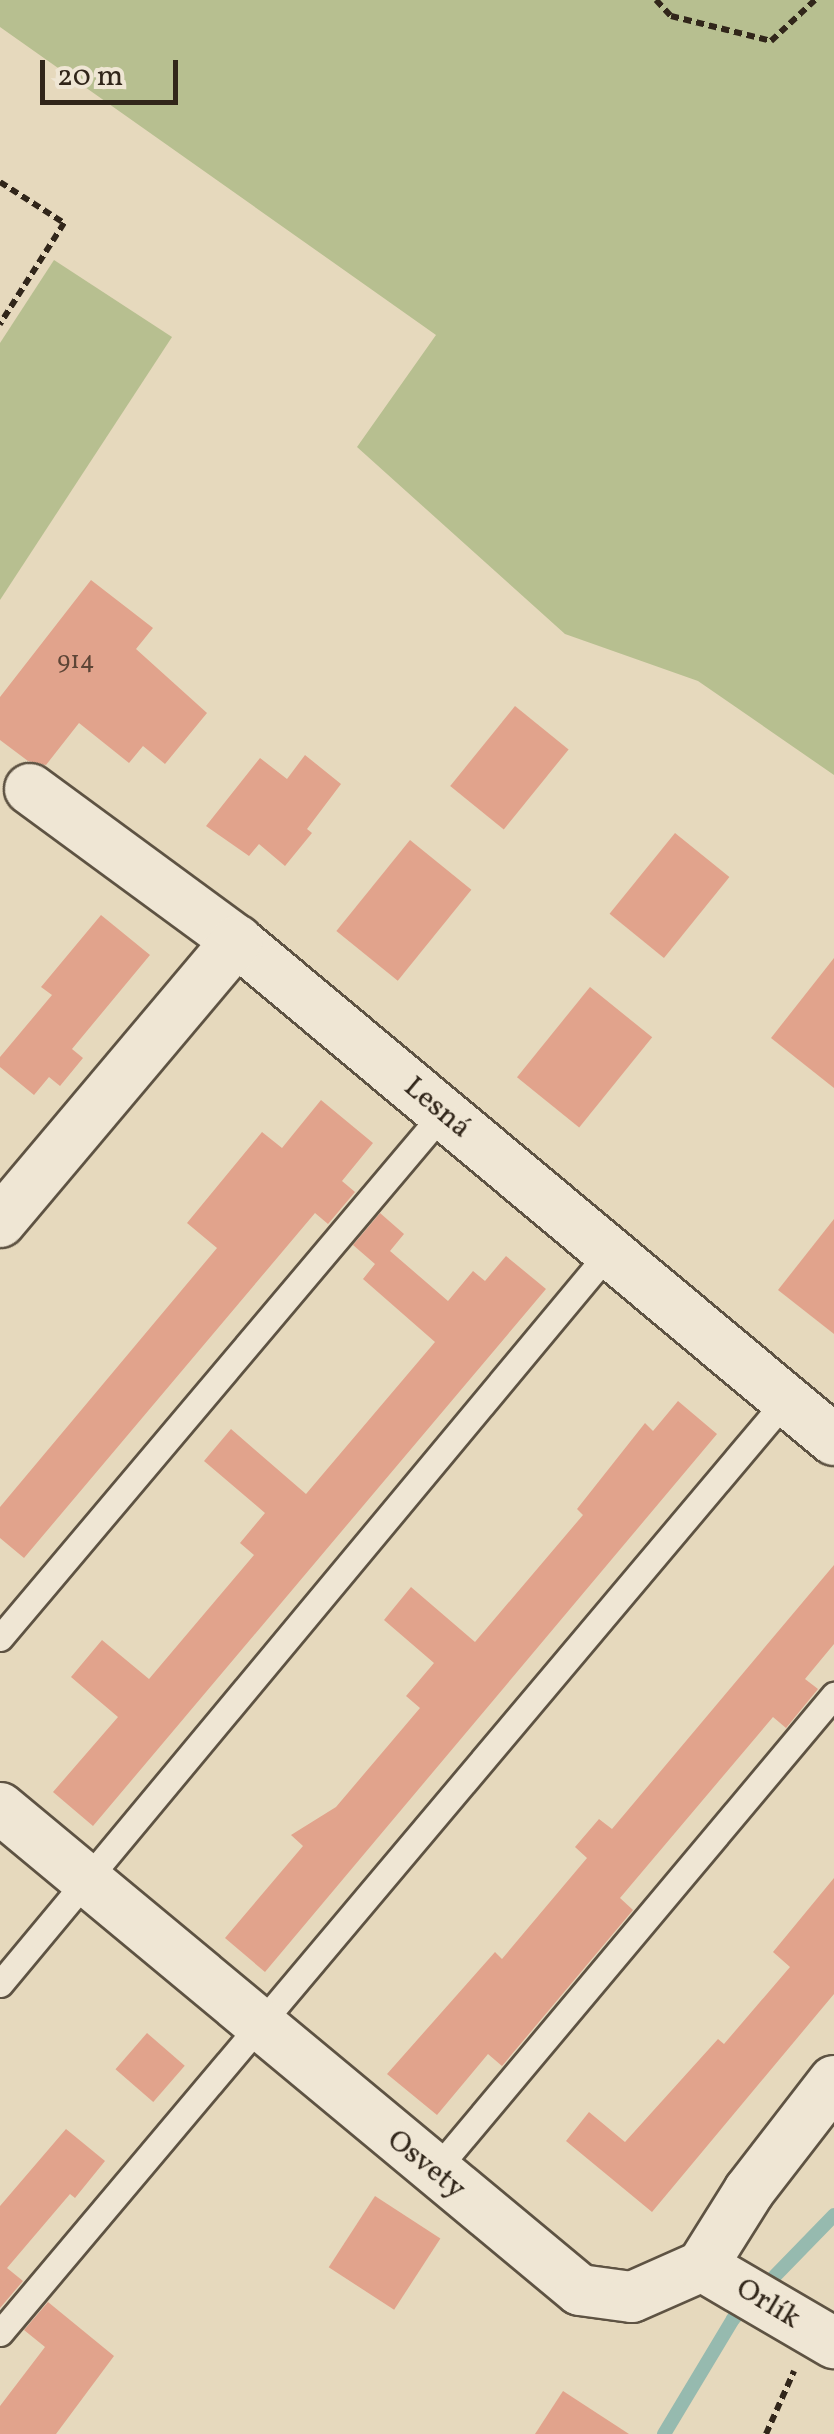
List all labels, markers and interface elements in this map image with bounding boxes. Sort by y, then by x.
scale bar [45,40,182,102]
text: 20 m [57,56,123,98]
house number: 914 [57,647,95,677]
street label: Lesná [396,1070,478,1146]
street label: Osvety [379,2122,473,2208]
street label: Orlík [729,2271,807,2337]

